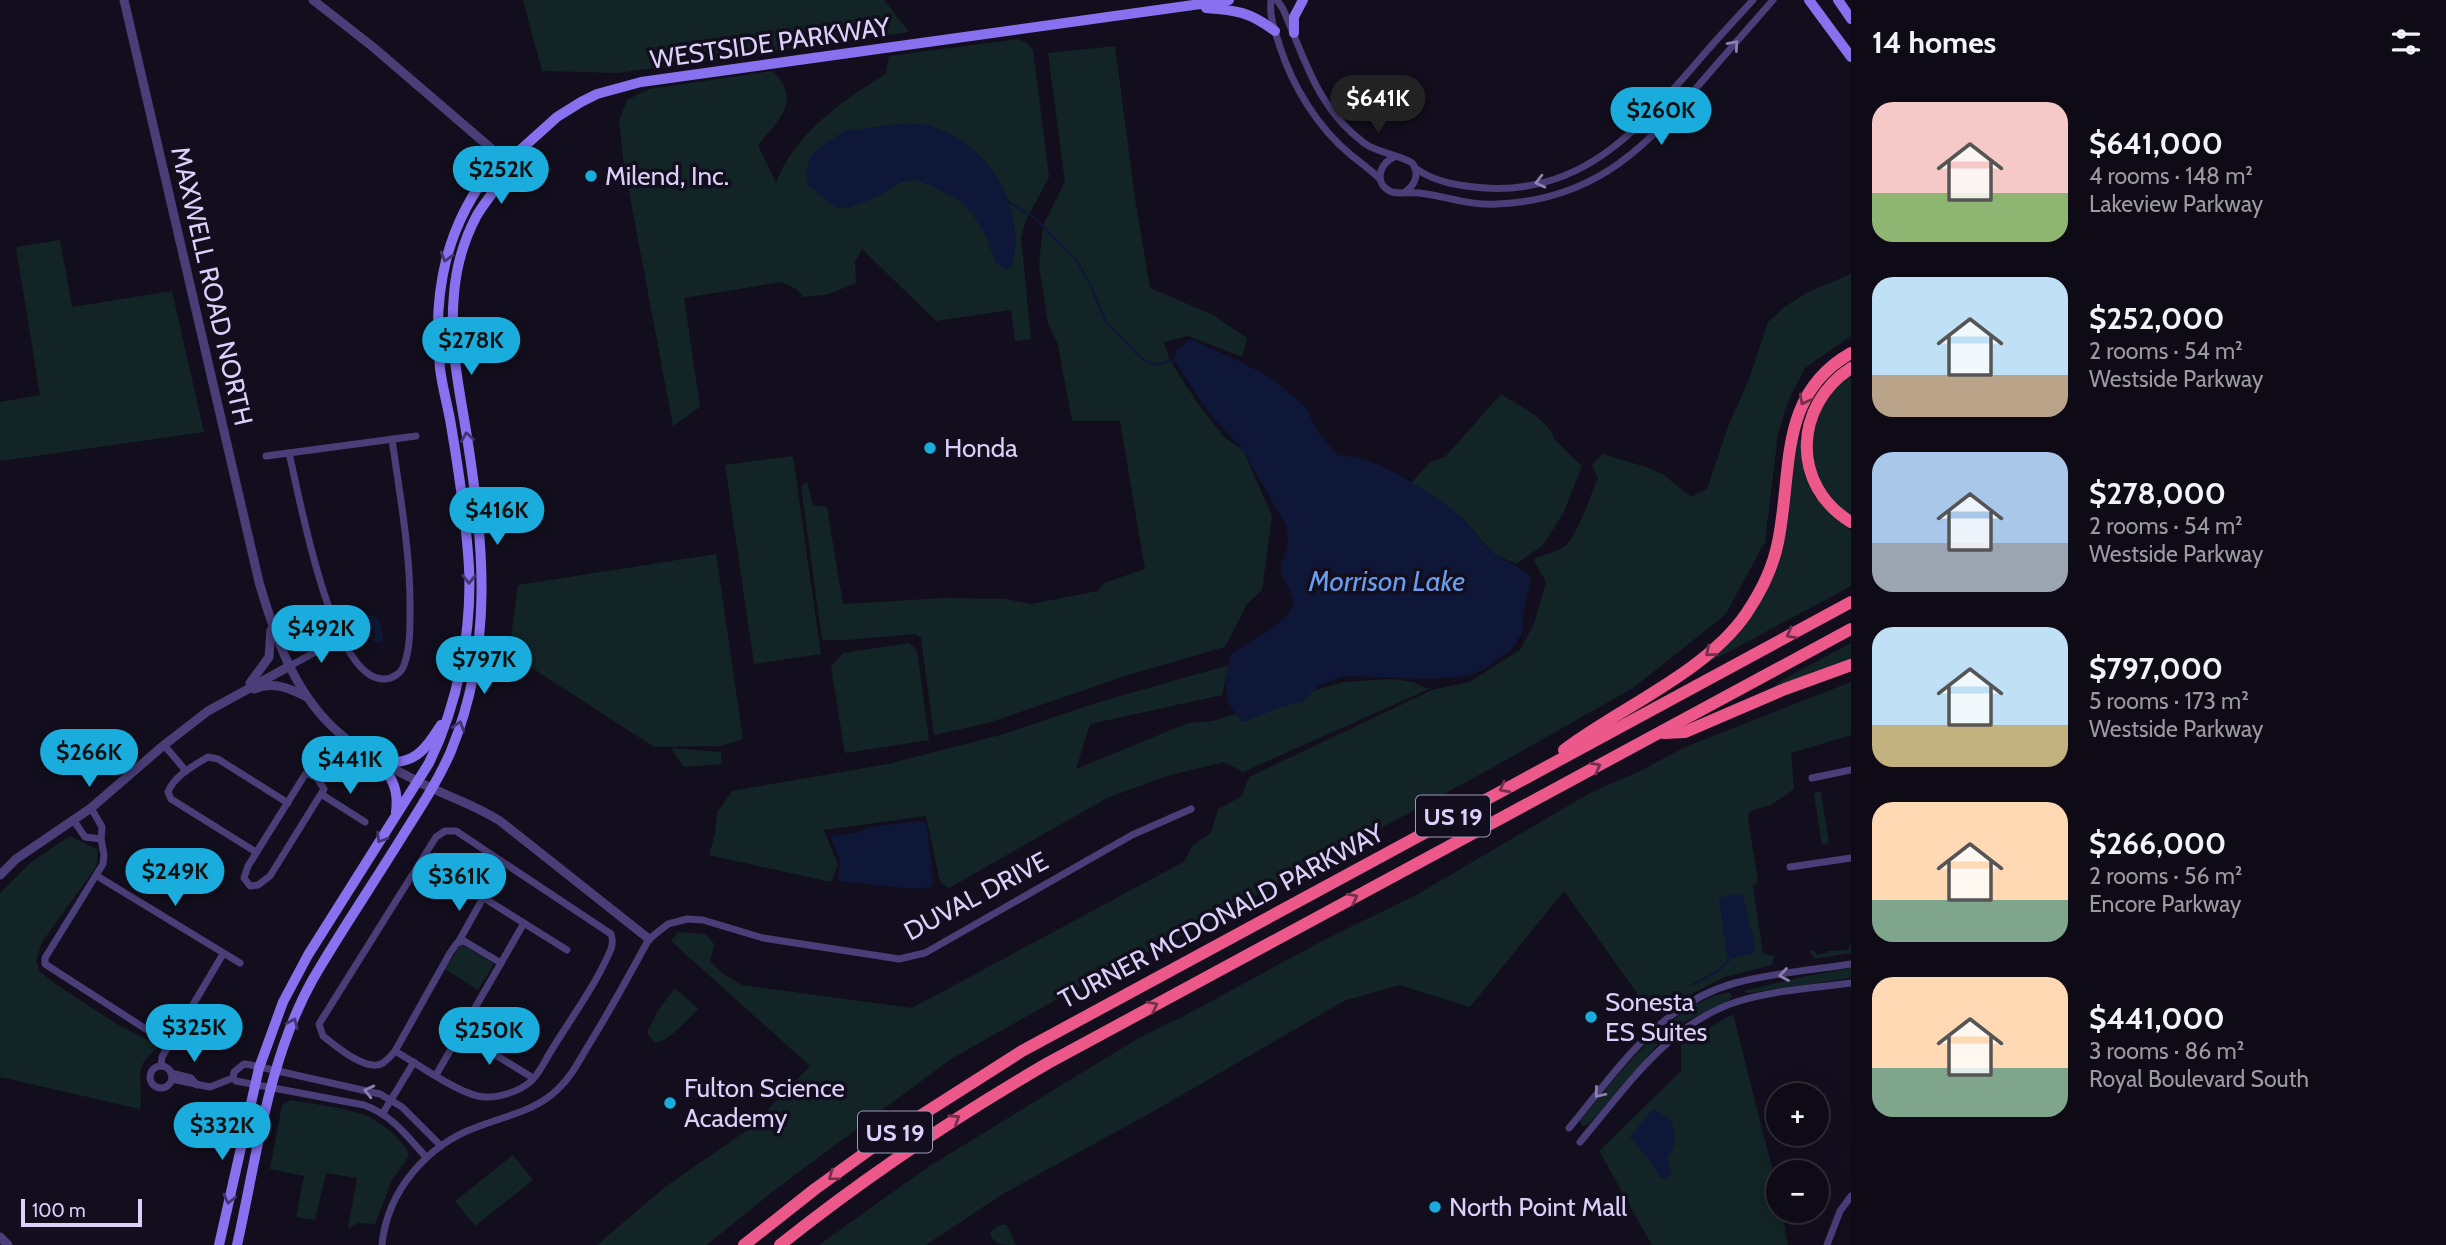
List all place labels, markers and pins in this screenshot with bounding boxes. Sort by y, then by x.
pin: $641K [1329,76,1427,135]
pin: $260K [1612,88,1710,147]
pin: $252K [452,146,550,206]
place label: Milend, Inc. [605,160,729,192]
marker: Milend, Inc. [583,168,599,184]
pin: $278K [422,318,520,377]
place label: Honda [944,432,1018,464]
marker: Honda [922,440,938,456]
pin: $416K [448,488,546,547]
pin: $492K [272,606,370,665]
pin: $797K [435,636,533,696]
pin: $266K [40,730,138,789]
pin: $441K [301,736,399,796]
pin: $249K [126,848,224,908]
pin: $361K [410,853,508,913]
place label: Sonesta ES Suites [1605,986,1708,1048]
pin: $325K [145,1004,243,1064]
pin: $250K [440,1007,538,1067]
marker: Sonesta ES Suites [1583,1009,1599,1025]
place label: Fulton Science Academy [684,1072,845,1134]
marker: Fulton Science Academy [662,1095,678,1111]
pin: $332K [173,1102,271,1162]
place label: North Point Mall [1449,1191,1627,1223]
marker: North Point Mall [1427,1199,1443,1215]

